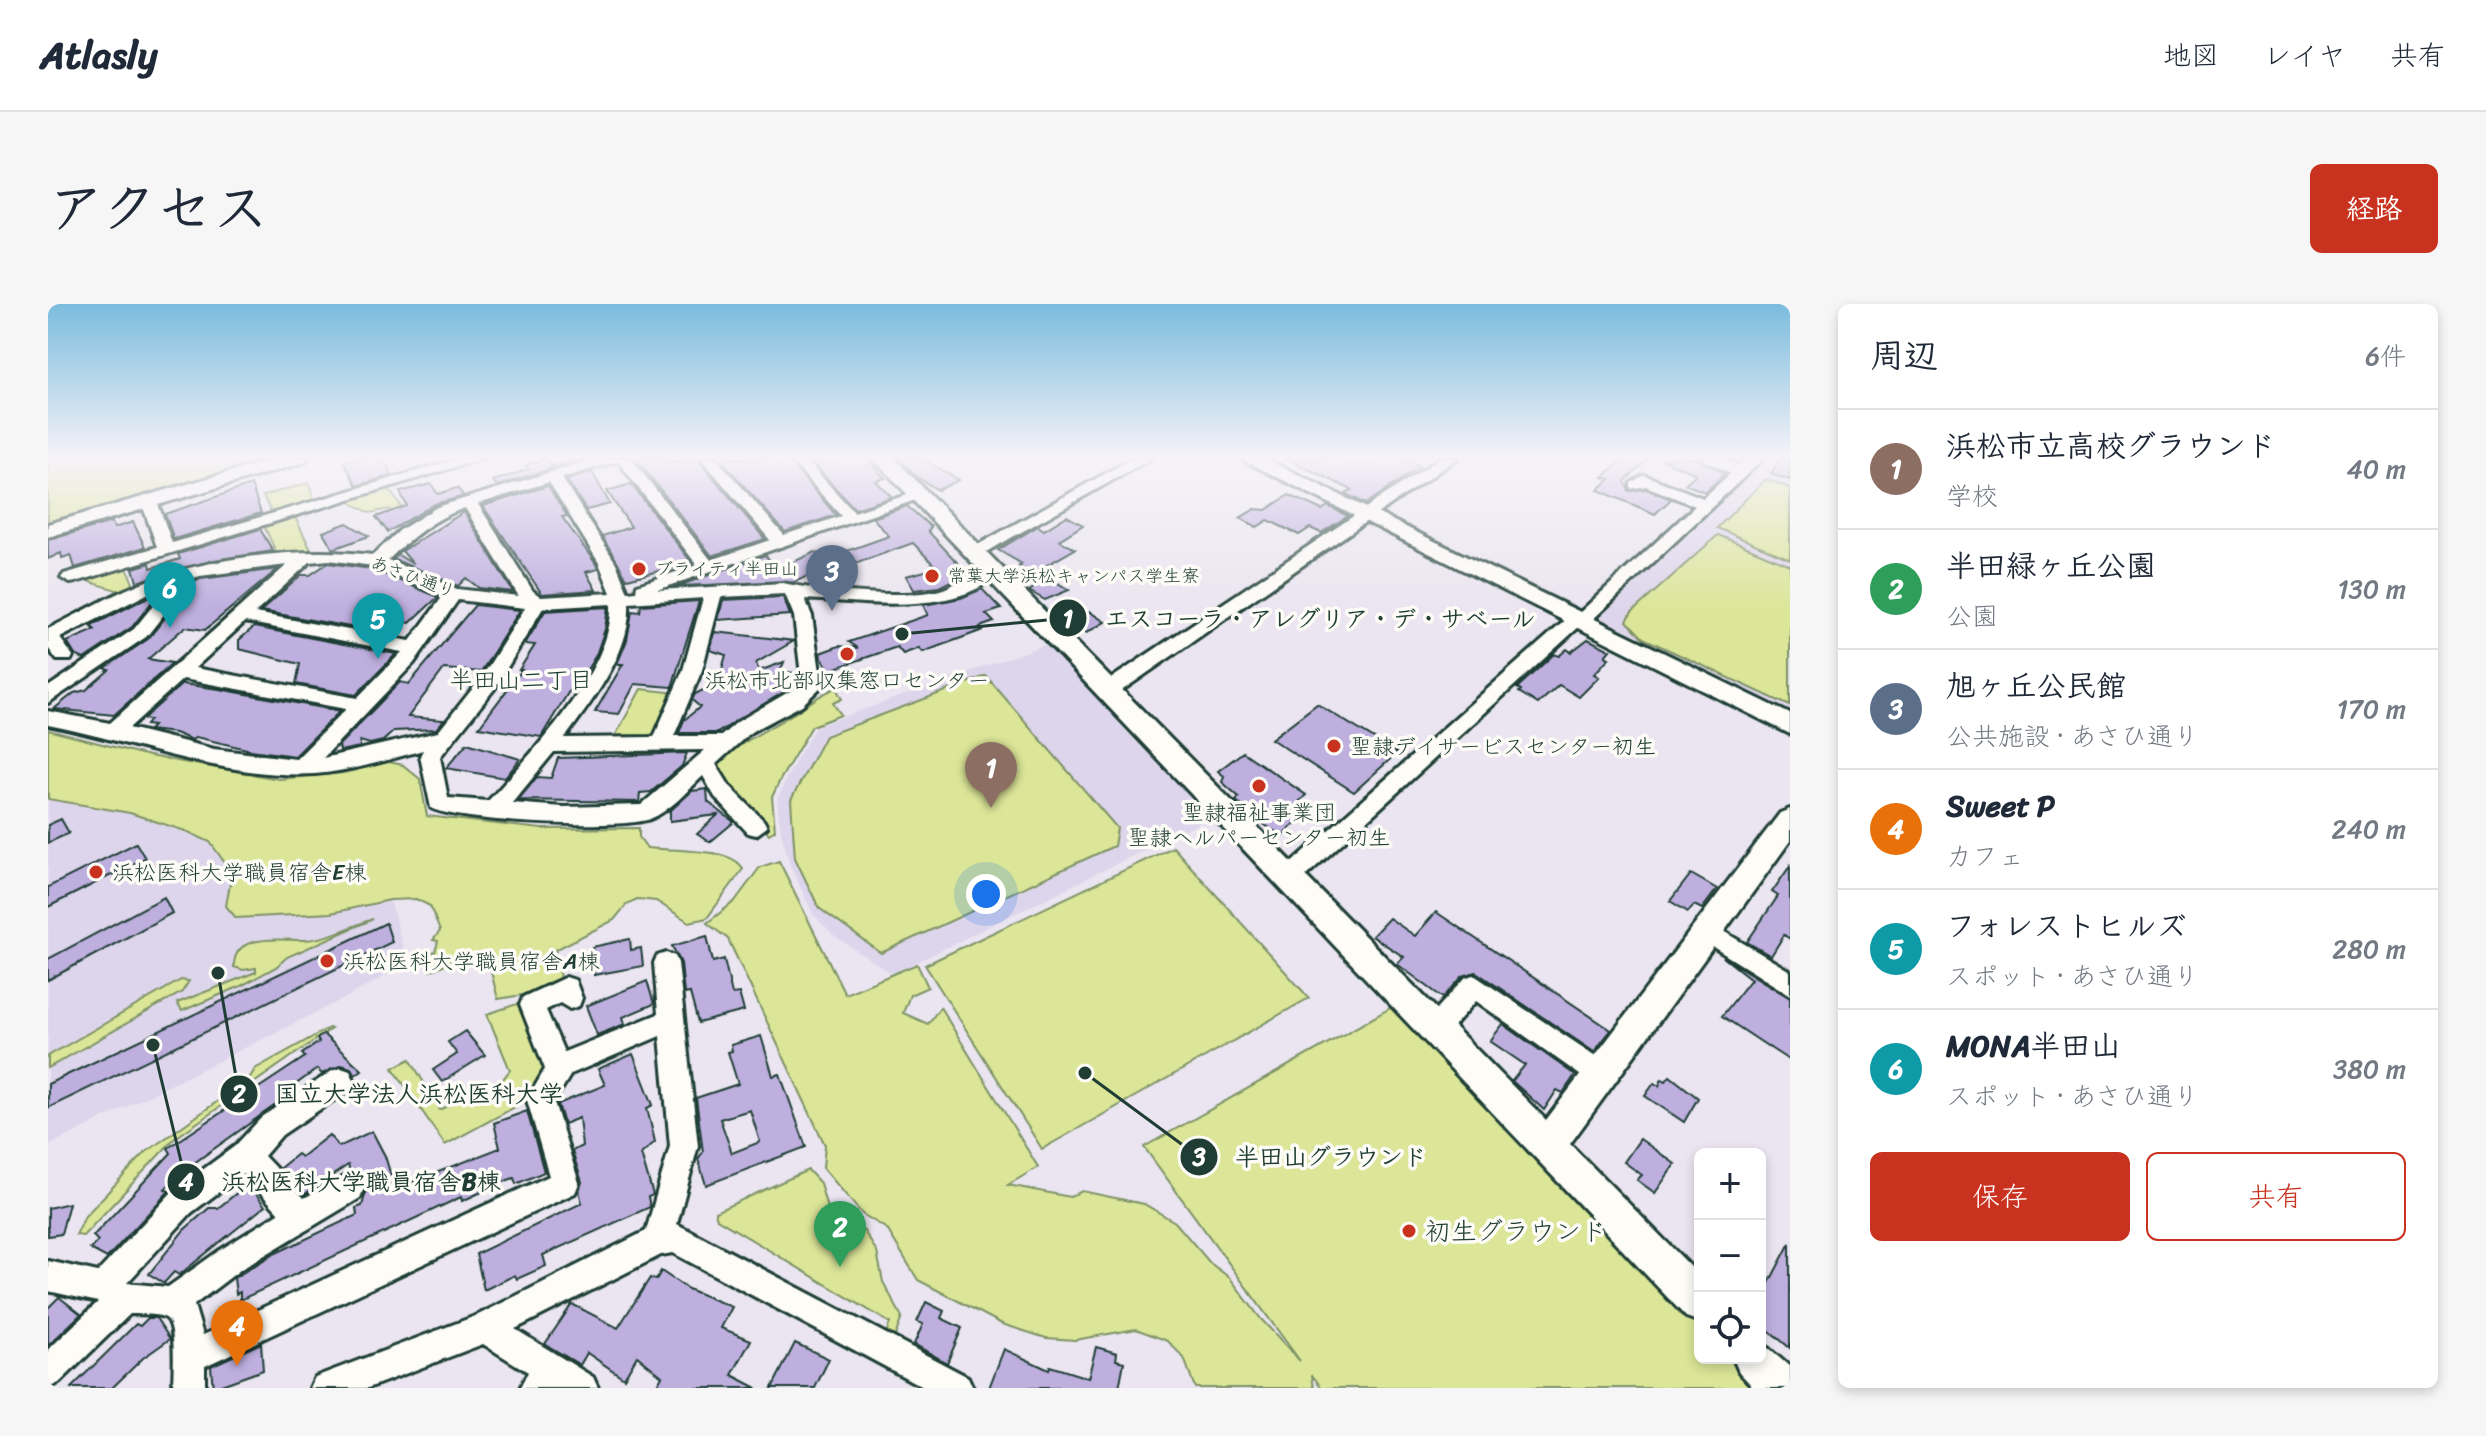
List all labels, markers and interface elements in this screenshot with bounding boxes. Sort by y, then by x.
text: Atlasly [40,22,158,89]
text: 地図 [2163,31,2219,80]
text: レイヤ [2263,31,2346,80]
text: 共有 [2390,31,2446,80]
text: アクセス [48,159,269,258]
button: 経路 [2310,164,2438,253]
text: 周辺 [1870,326,1938,386]
text: 6件 [2365,333,2406,379]
text: 浜松市立高校グラウンド [1946,419,2276,473]
text: 1 [1890,446,1902,492]
text: 40 m [2347,446,2406,492]
text: 学校 [1946,473,1998,519]
text: 半田緑ヶ丘公園 [1946,539,2156,593]
pin: 3 [806,545,858,611]
street label: あさひ通り [366,547,460,607]
place label: ブライティ半田山 [655,553,798,585]
marker: ブライティ半田山 [630,560,648,578]
place label: 常葉大学浜松キャンパス学生寮 [948,560,1199,592]
pin: 6 [144,562,196,628]
text: 2 [1888,566,1904,612]
text: 130 m [2337,566,2406,612]
marker: 常葉大学浜松キャンパス学生寮 [923,567,941,585]
pin: 5 [352,593,404,659]
text: 公園 [1946,593,1998,639]
callout: エスコーラ・アレグリア・デ・サベール [1048,594,1552,642]
text: 1 [1063,598,1073,640]
text: エスコーラ・アレグリア・デ・サベール [1104,598,1536,640]
marker: 浜松市北部収集窓口センター [838,645,856,663]
district label: 半田山二丁目 [449,659,593,701]
text: 旭ヶ丘公民館 [1946,659,2126,713]
place label: 浜松市北部収集窓口センター [704,661,990,700]
text: 3 [1889,686,1903,732]
text: 170 m [2337,686,2406,732]
text: 公共施設 · あさひ通り [1946,713,2199,759]
place label: 聖隷デイサービスセンター初生 [1350,727,1656,766]
marker: 聖隷デイサービスセンター初生 [1325,737,1343,755]
pin: 1 [965,742,1017,808]
marker: 聖隷福祉事業団 聖隷ヘルパーセンター初生 [1250,777,1268,795]
text: Sweet P [1946,779,2055,833]
place label: 聖隷福祉事業団 聖隷ヘルパーセンター初生 [1127,793,1391,857]
text: 4 [1888,806,1904,852]
text: 240 m [2332,806,2406,852]
text: カフェ [1946,833,2024,879]
place label: 浜松医科大学職員宿舎E棟 [112,853,366,892]
marker: 浜松医科大学職員宿舎E棟 [87,863,105,881]
your location [966,874,1006,914]
text: フォレストヒルズ [1946,899,2187,953]
text: 5 [1888,926,1904,972]
text: 280 m [2332,926,2406,972]
place label: 浜松医科大学職員宿舎A棟 [343,942,599,981]
marker: 浜松医科大学職員宿舎A棟 [318,952,336,970]
text: スポット · あさひ通り [1946,953,2199,999]
text: MONA半田山 [1946,1019,2121,1073]
text: 6 [1889,1046,1903,1092]
text: 380 m [2333,1046,2406,1092]
callout: 国立大学法人浜松医科大学 [219,1070,579,1118]
text: 2 [231,1073,246,1115]
text: 国立大学法人浜松医科大学 [275,1073,563,1115]
text: スポット · あさひ通り [1946,1073,2199,1119]
callout: 半田山グラウンド [1179,1133,1443,1181]
text: 3 [1191,1136,1206,1178]
text: 半田山グラウンド [1235,1136,1427,1178]
map controls [1694,1148,1766,1364]
button: + [1694,1148,1766,1220]
button: 保存 [1870,1152,2130,1241]
button: 共有 [2146,1152,2406,1241]
callout: 浜松医科大学職員宿舎B棟 [166,1158,517,1206]
text: 4 [179,1161,194,1203]
text: 浜松医科大学職員宿舎B棟 [221,1161,502,1203]
pin: 2 [814,1201,866,1267]
place label: 初生グラウンド [1425,1208,1607,1254]
button: − [1694,1220,1766,1292]
marker: 初生グラウンド [1400,1222,1418,1240]
button: locate [1694,1292,1766,1364]
pin: 4 [211,1300,263,1366]

